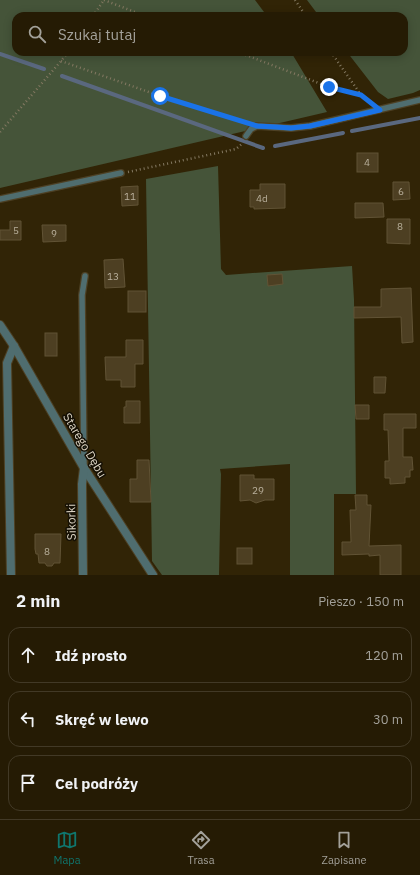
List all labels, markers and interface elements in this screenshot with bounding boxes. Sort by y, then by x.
search box [12,12,408,56]
icon: search [26,23,48,45]
text: Szukaj tutaj [58,25,136,44]
route end [320,78,338,96]
route start [151,87,169,105]
house number: 4 [364,156,370,169]
house number: 6 [398,185,404,198]
house number: 11 [124,190,136,203]
house number: 4d [256,192,268,205]
house number: 8 [397,220,403,233]
house number: 5 [13,224,19,237]
house number: 9 [51,227,57,240]
house number: 13 [107,270,119,283]
street label: Starego Dębu [60,410,110,480]
house number: 29 [252,484,264,497]
street label: Sikorki [63,504,79,540]
house number: 8 [44,545,50,558]
text: 2 min [16,590,60,612]
text: Pieszo · 150 m [318,593,404,610]
icon: ahead [17,644,39,666]
text: Idź prosto [55,646,127,665]
text: 120 m [365,647,403,664]
icon: left [17,708,39,730]
text: Skręć w lewo [55,710,149,729]
text: 30 m [373,711,403,728]
icon: arrive [17,772,39,794]
text: Cel podróży [55,774,138,793]
tab: Mapa [54,829,81,867]
tab: Trasa [188,829,215,867]
tab: Zapisane [322,829,366,867]

